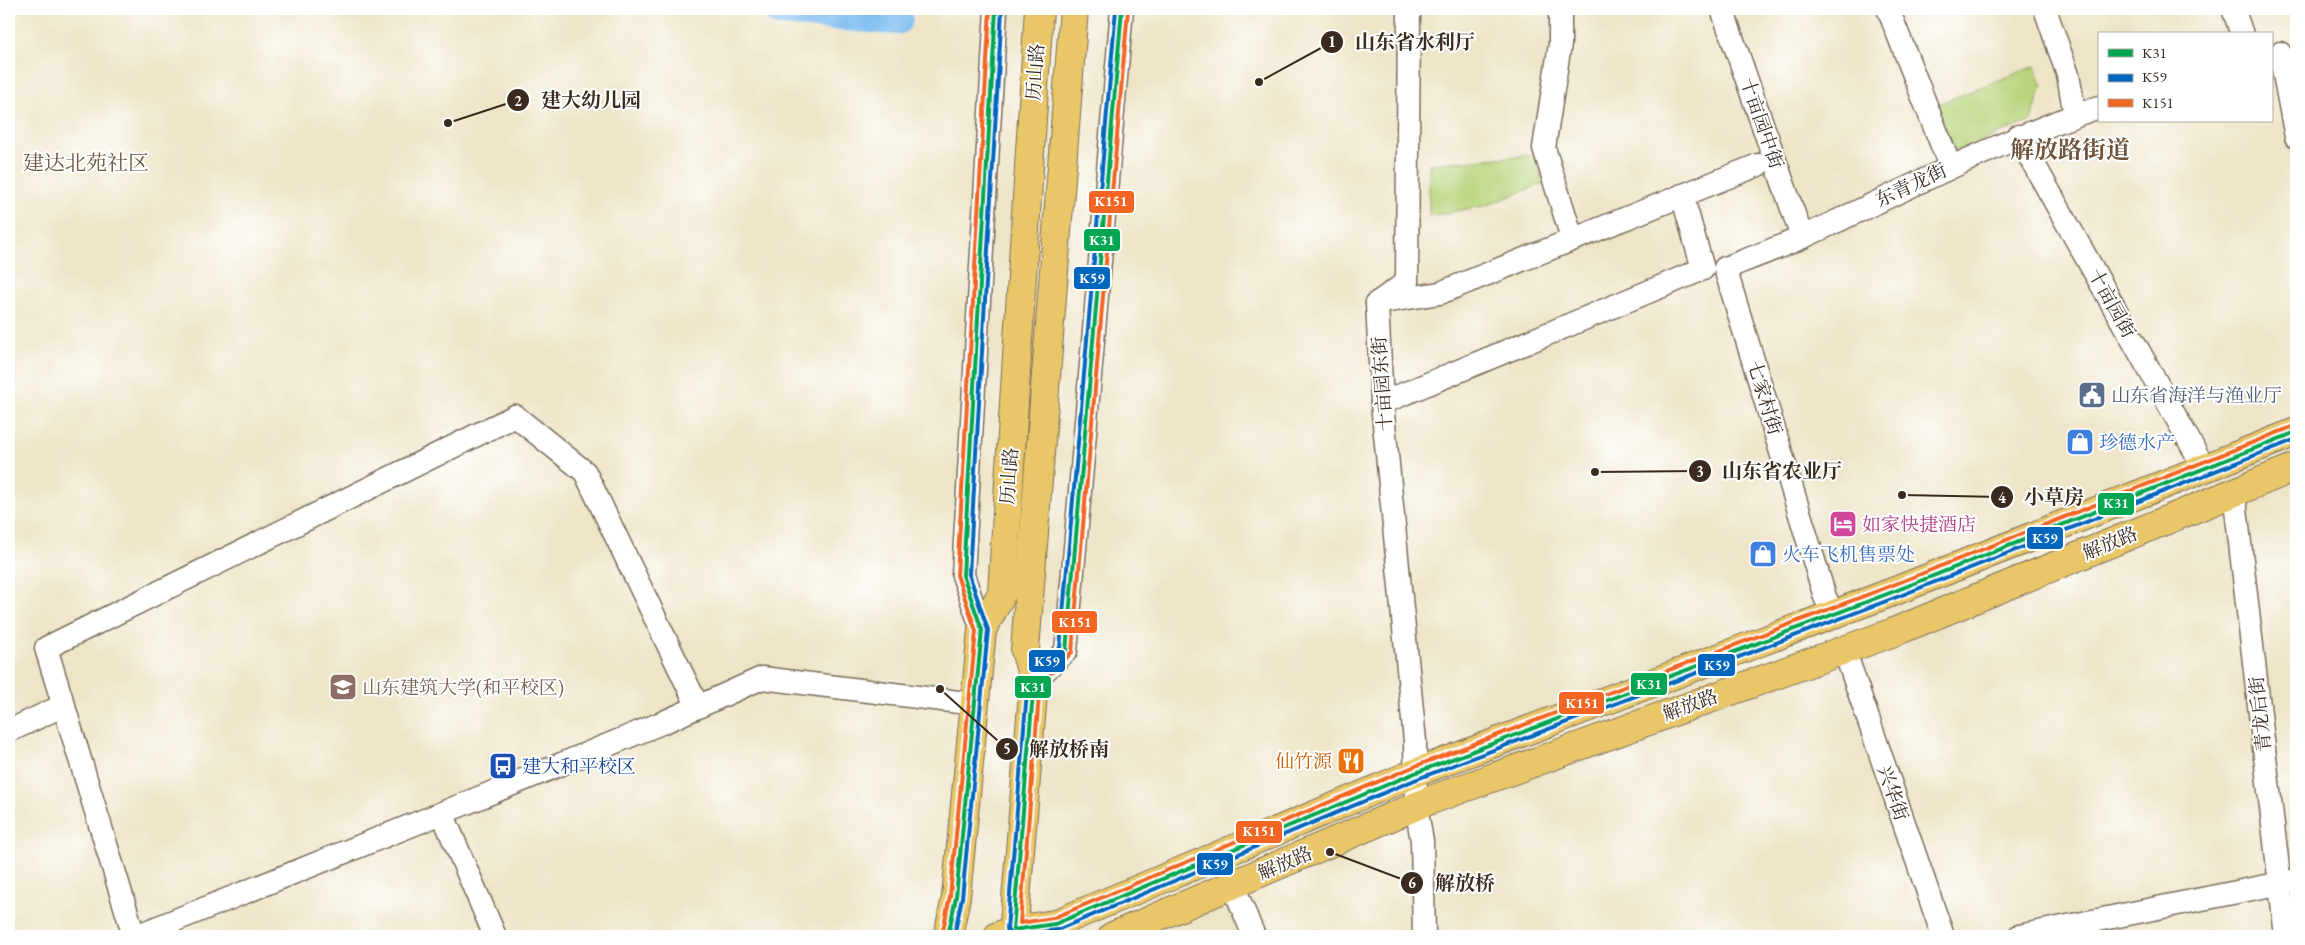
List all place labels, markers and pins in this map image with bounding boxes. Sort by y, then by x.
callout: 山东省水利厅 [1320,24,1485,59]
callout: 建大幼儿园 [506,83,651,118]
public building icon: 山东省海洋与渔业厅 [2077,380,2107,410]
place label: 山东省海洋与渔业厅 [2111,383,2282,408]
shop icon: 珍德水产 [2065,427,2095,457]
place label: 珍德水产 [2099,430,2175,455]
callout: 山东省农业厅 [1687,454,1852,489]
callout: 小草房 [1989,480,2094,515]
hotel icon: 如家快捷酒店 [1828,509,1858,539]
place label: 如家快捷酒店 [1862,512,1976,537]
shop icon: 火车飞机售票处 [1748,539,1778,569]
place label: 火车飞机售票处 [1782,542,1915,567]
school or university icon: 山东建筑大学(和平校区) [328,672,358,702]
place label: 山东建筑大学(和平校区) [362,675,564,700]
callout: 解放桥南 [994,731,1119,766]
restaurant icon: 仙竹源 [1336,746,1366,776]
place label: 仙竹源 [1275,749,1332,774]
bus stop icon: 建大和平校区 [488,751,518,781]
place label: 建大和平校区 [522,754,636,779]
callout: 解放桥 [1400,865,1505,900]

